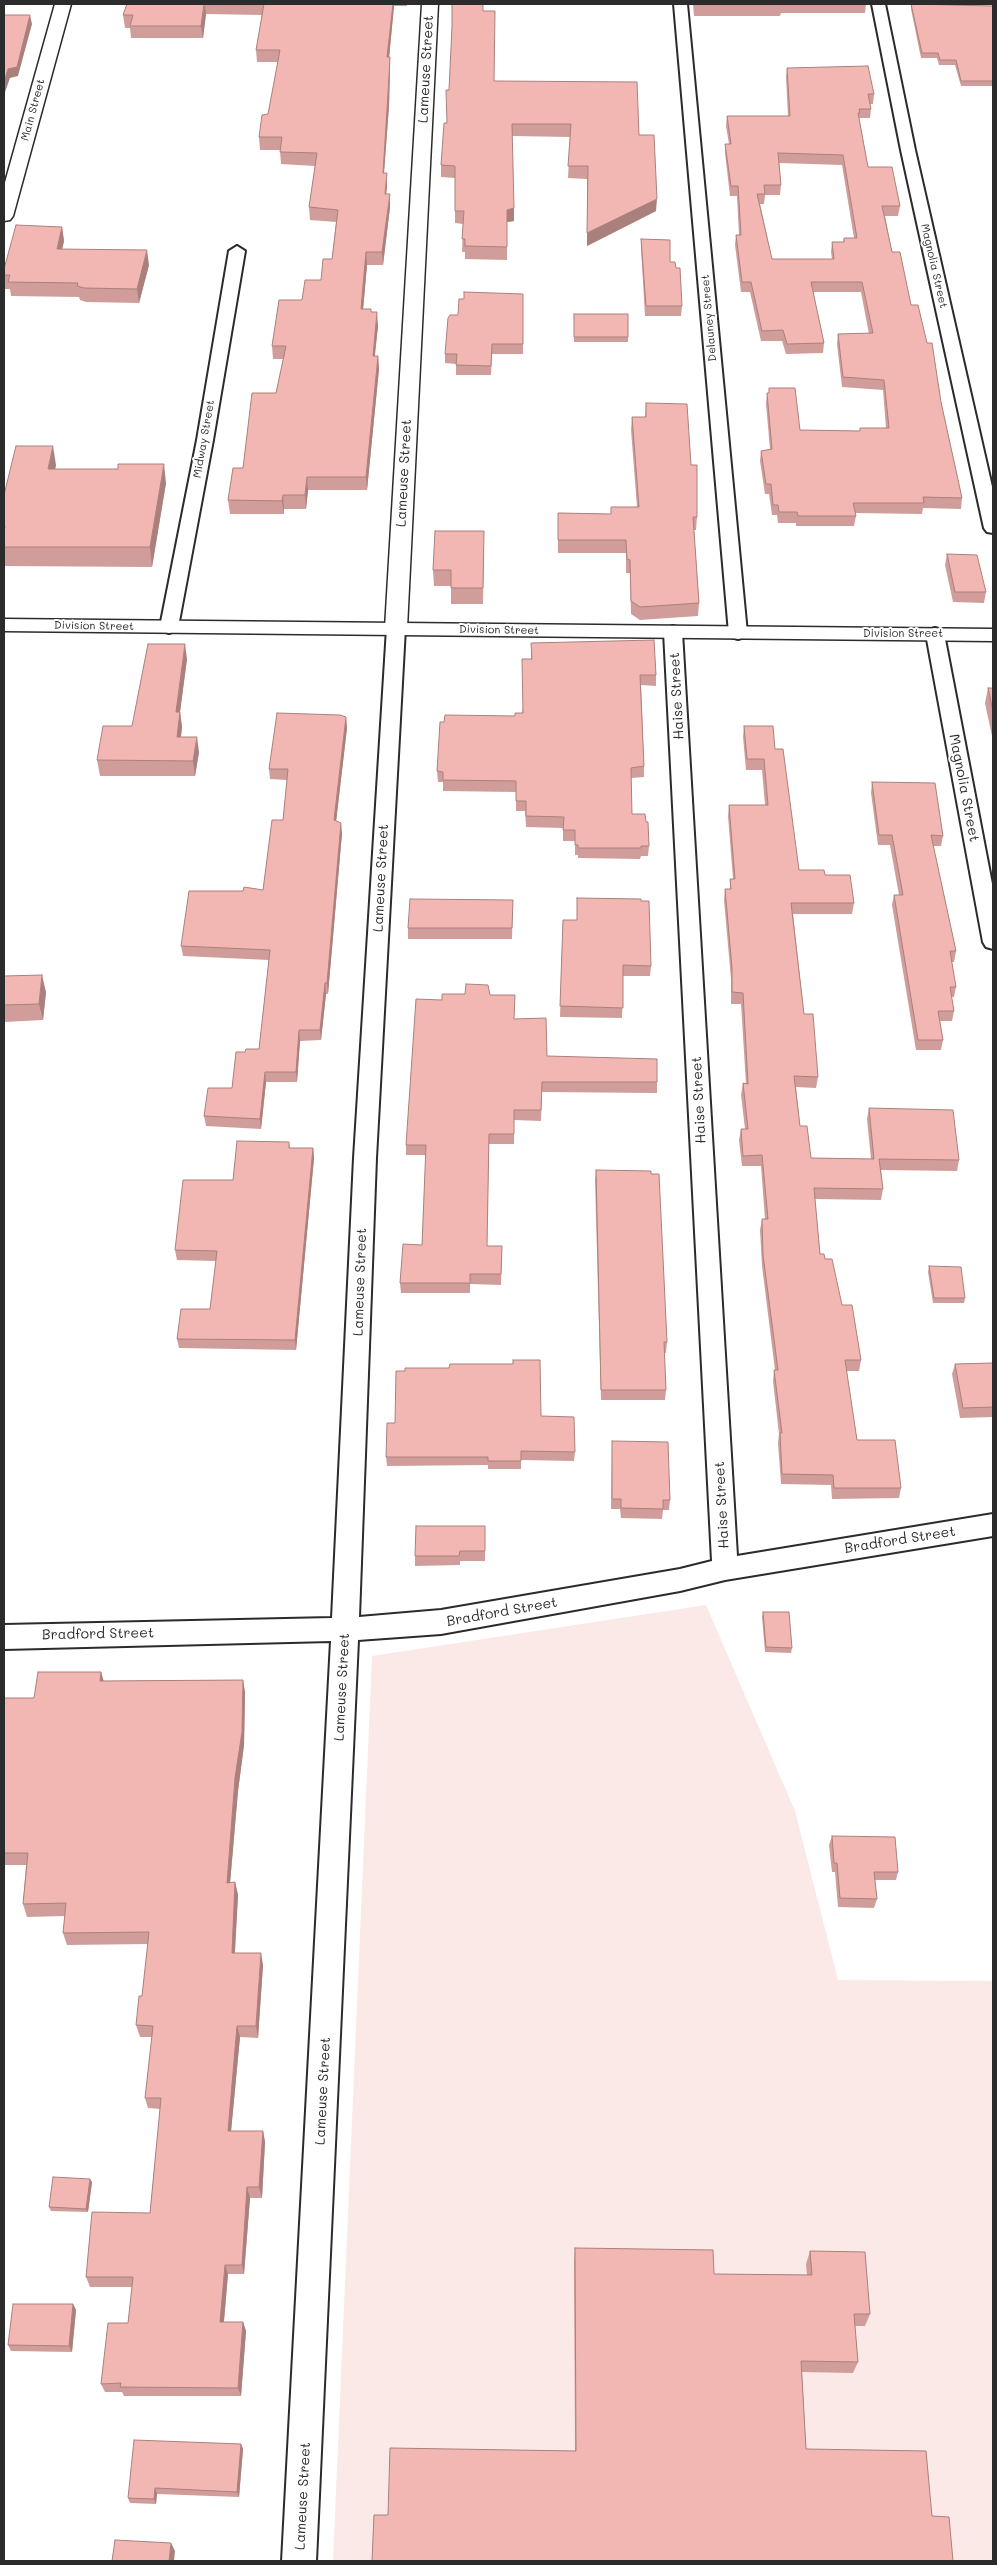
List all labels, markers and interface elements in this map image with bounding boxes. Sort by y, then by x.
street label: Lameuse Street [415,15,437,123]
street label: Main Street [18,78,48,142]
street label: Magnolia Street [918,223,950,309]
street label: Delauney Street [699,274,719,362]
street label: Midway Street [191,399,217,479]
street label: Lameuse Street [393,419,415,527]
street label: Division Street [54,619,134,633]
street label: Division Street [459,623,539,637]
street label: Division Street [863,627,943,641]
street label: Haise Street [666,652,688,740]
street label: Magnolia Street [945,733,983,843]
street label: Lameuse Street [370,824,392,932]
street label: Haise Street [688,1056,710,1144]
street label: Lameuse Street [350,1228,370,1336]
street label: Haise Street [711,1461,733,1549]
street label: Bradford Street [843,1523,957,1557]
street label: Bradford Street [445,1594,559,1630]
street label: Bradford Street [42,1625,154,1643]
street label: Lameuse Street [331,1633,353,1741]
street label: Lameuse Street [312,2037,334,2145]
street label: Lameuse Street [292,2442,314,2550]

